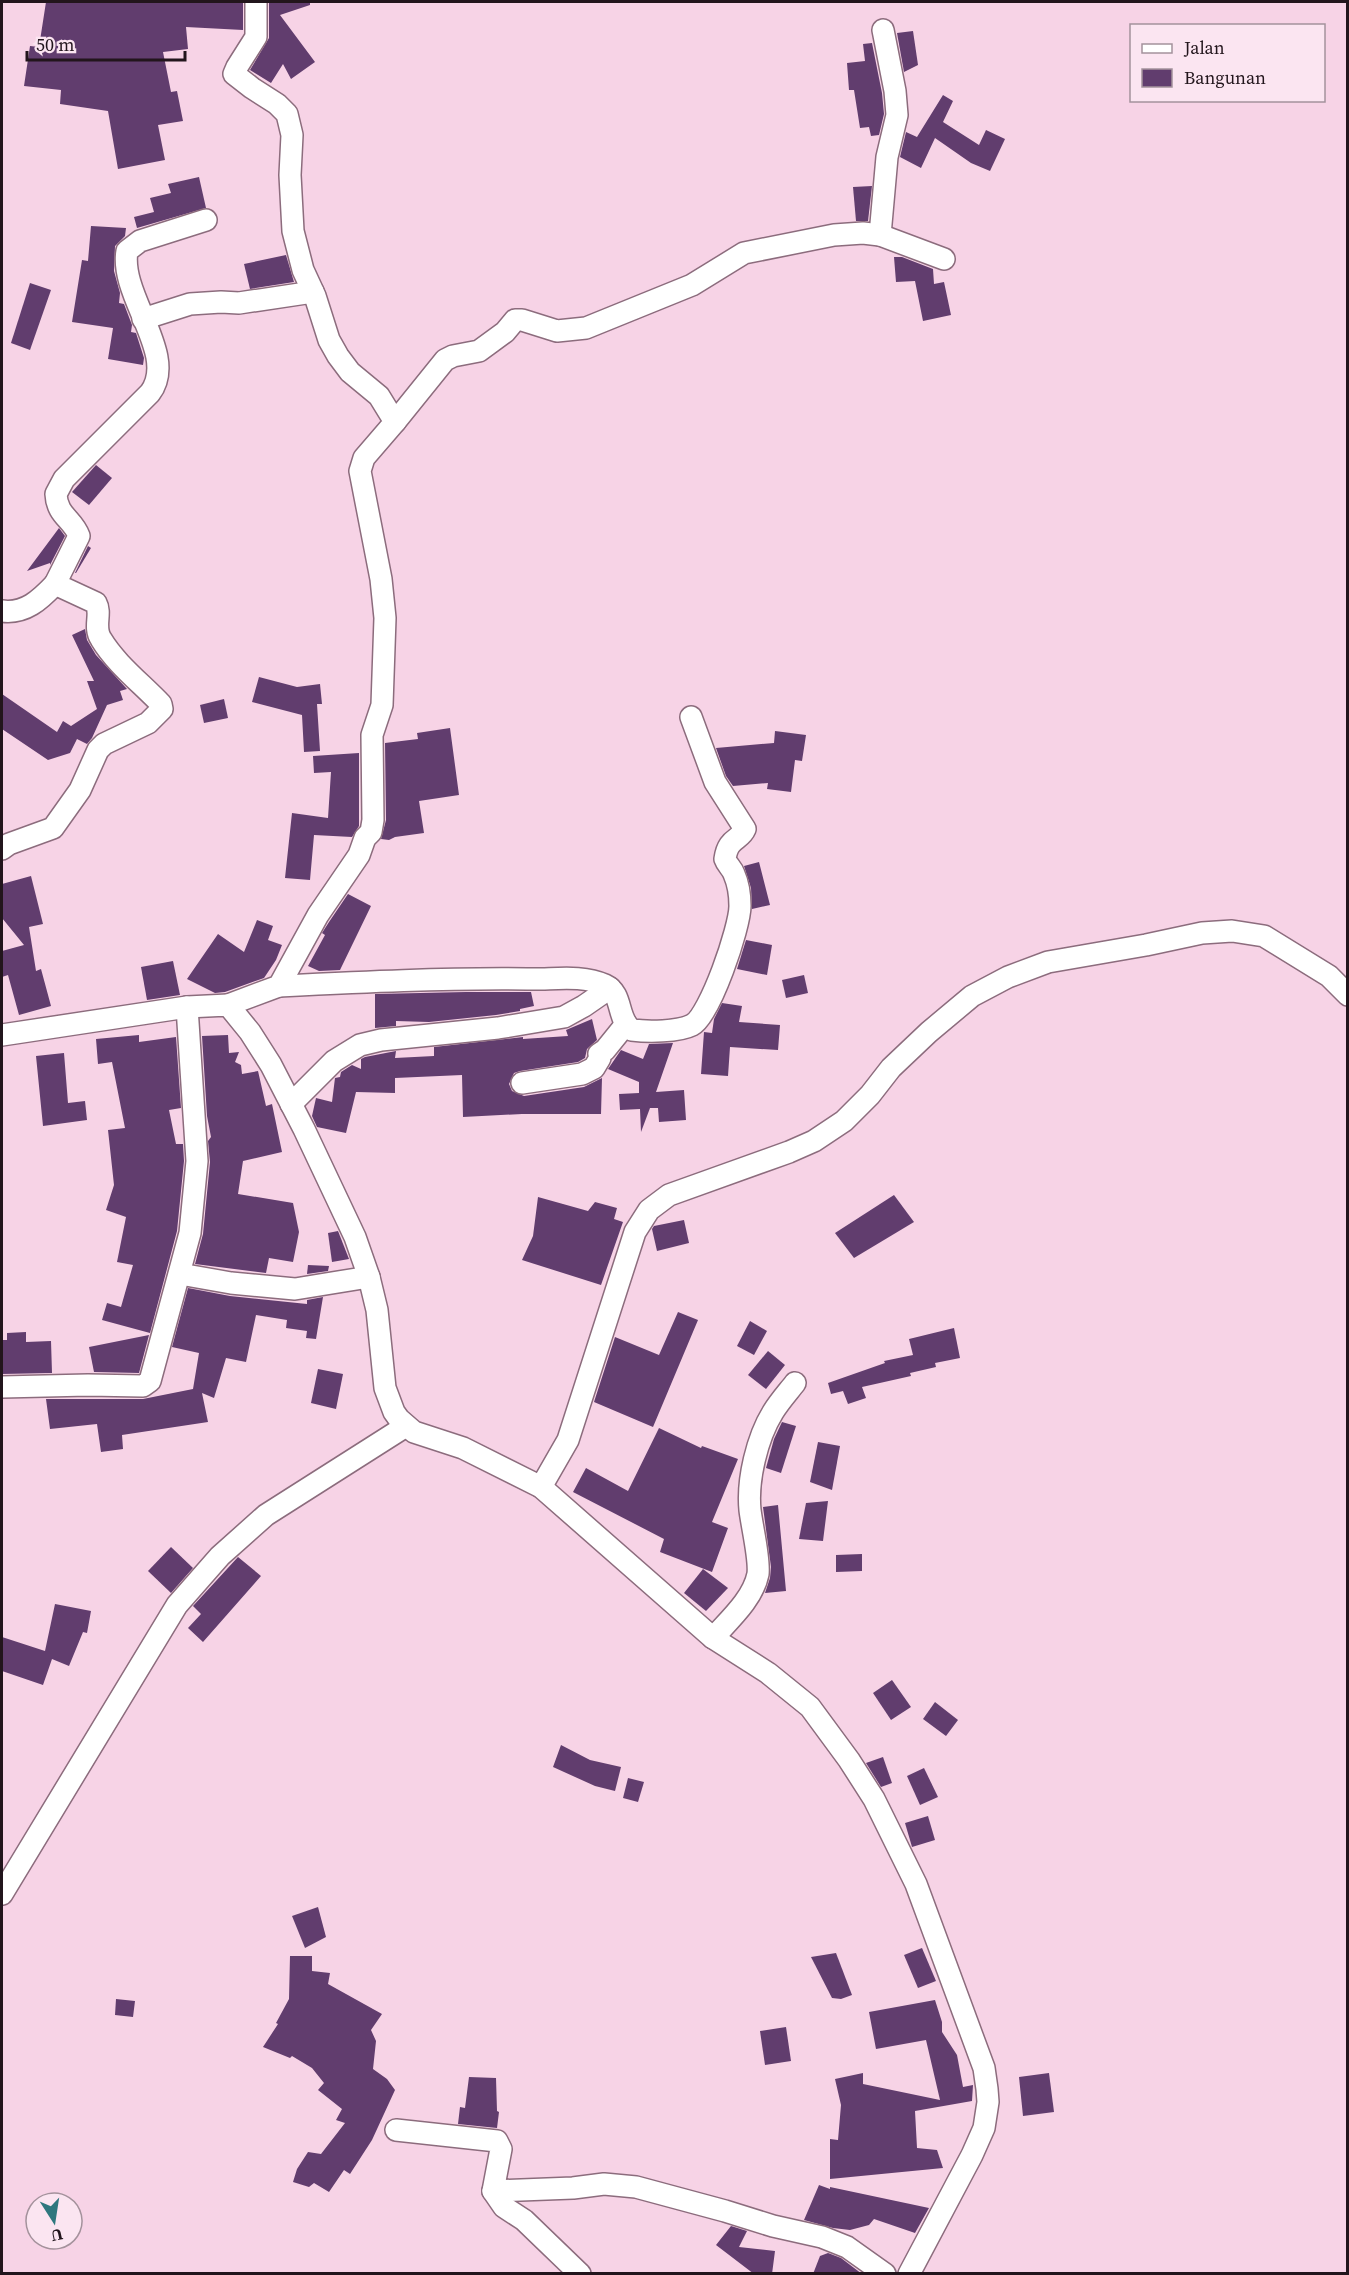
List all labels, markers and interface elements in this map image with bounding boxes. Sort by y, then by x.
scale bar [27,24,184,62]
legend [1130,24,1325,102]
text: 50 m [36,32,74,57]
text: Jalan [1183,35,1225,60]
text: Bangunan [1184,65,1266,90]
north arrow [24,2191,84,2251]
text: U [49,2224,65,2248]

